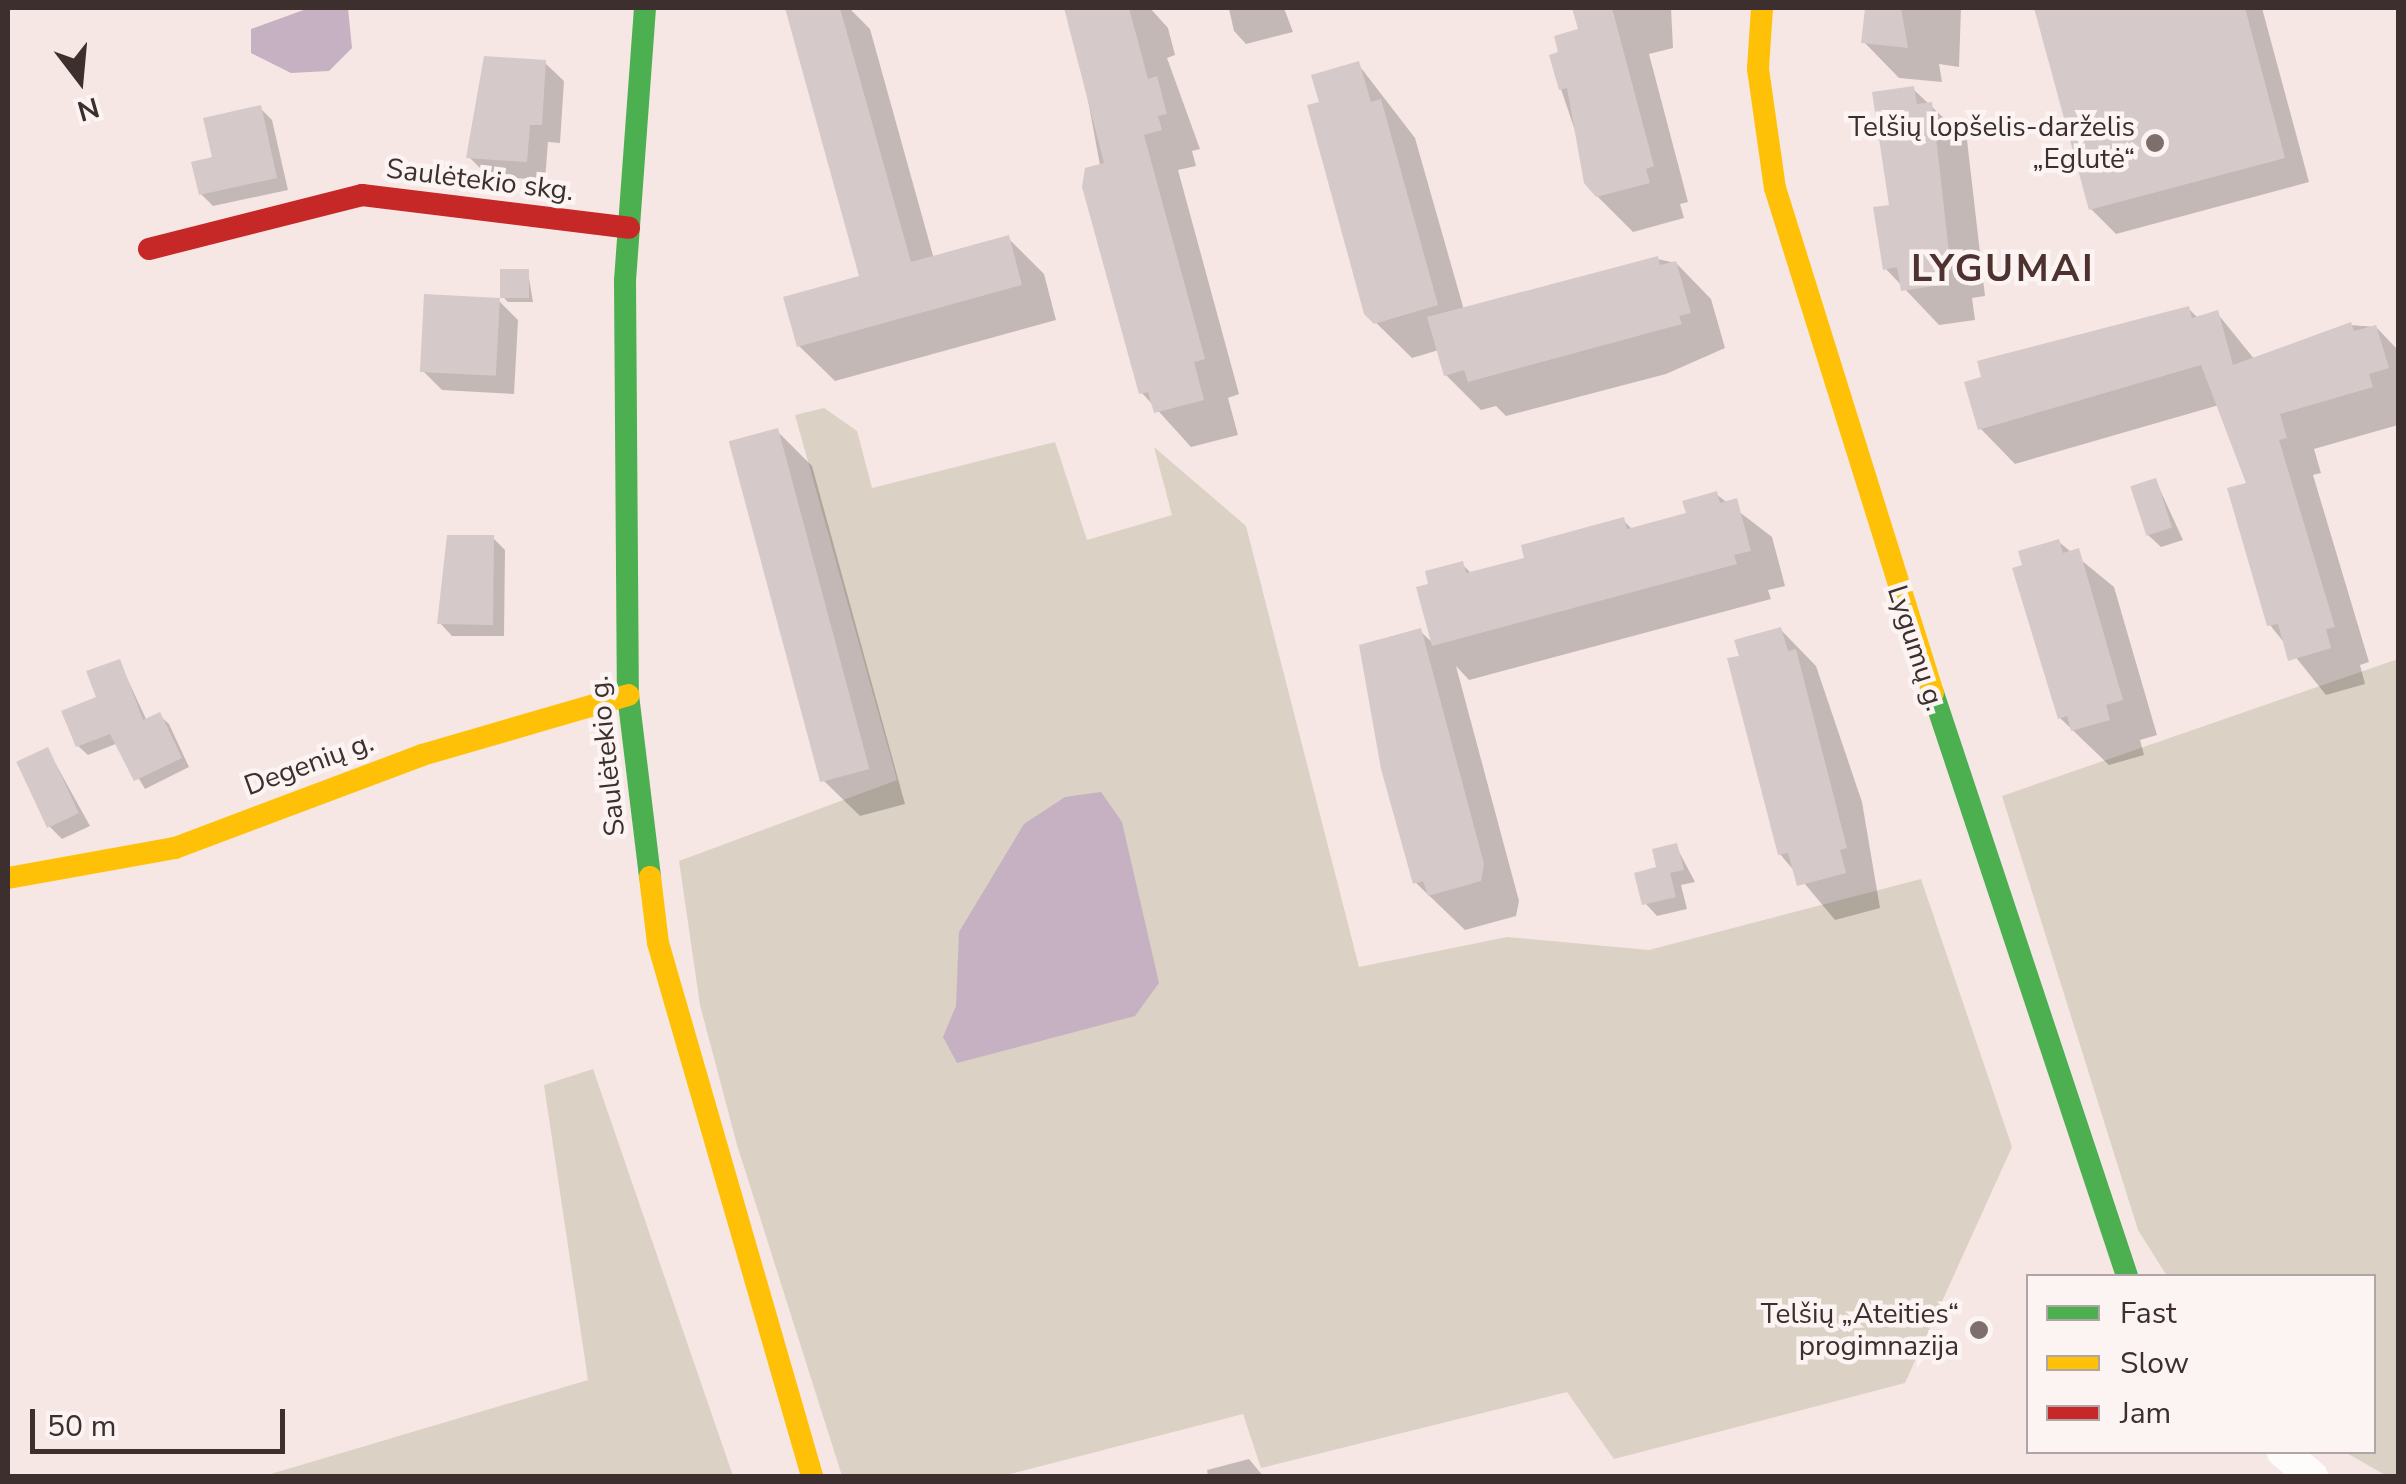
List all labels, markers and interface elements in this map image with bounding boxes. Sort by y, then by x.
north arrow [30,30,130,130]
text: N [73,88,104,130]
place label: Telšių lopšelis-darželis „Eglutė“ [1848,110,2135,176]
marker: Telšių lopšelis-darželis „Eglutė“ [2144,132,2166,154]
street label: Saulėtekio skg. [384,152,576,208]
district label: LYGUMAI [1911,246,2095,292]
street label: Lygumų g. [1880,581,1952,715]
street label: Saulėtekio g. [582,674,632,838]
street label: Degenių g. [240,725,378,803]
legend [2026,1274,2376,1454]
text: Fast [2120,1293,2177,1334]
place label: Telšių „Ateities“ progimnazija [1761,1297,1959,1363]
marker: Telšių „Ateities“ progimnazija [1968,1319,1990,1341]
text: Slow [2120,1343,2189,1384]
scale bar [35,1389,290,1451]
text: Jam [2120,1393,2171,1434]
text: 50 m [47,1406,116,1447]

